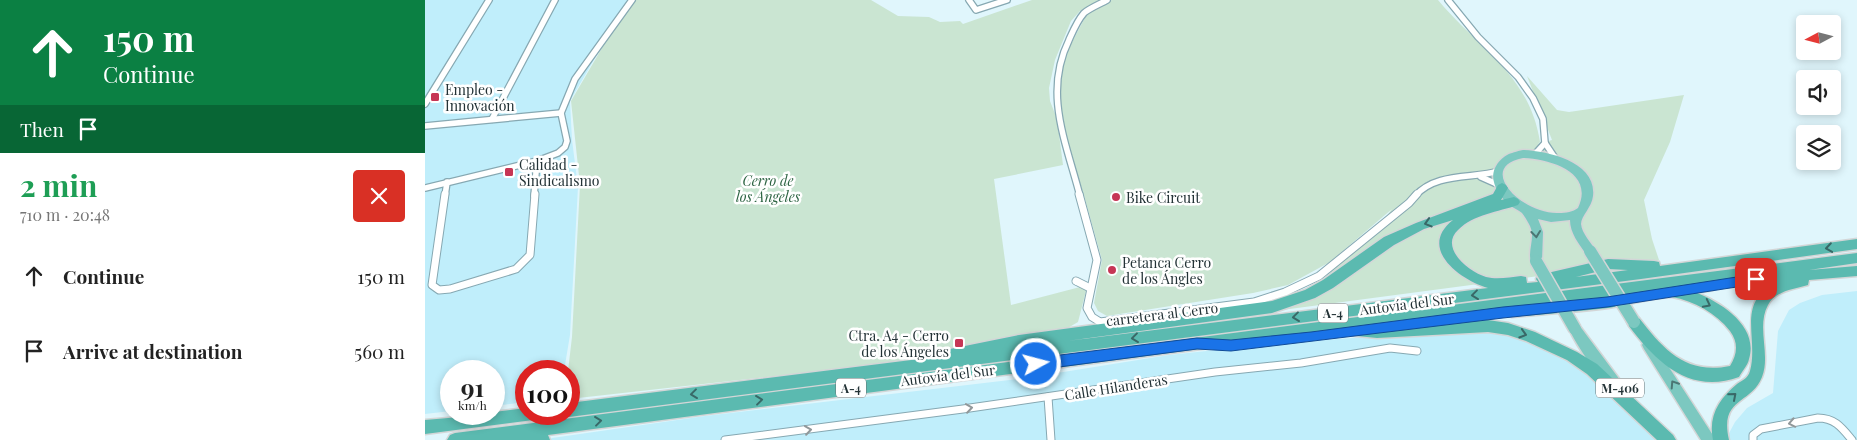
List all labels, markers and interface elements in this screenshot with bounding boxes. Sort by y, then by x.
text: 150 m [103,14,194,61]
north arrow [1796,15,1841,60]
map controls [1796,15,1841,170]
icon: ahead [20,20,85,85]
text: Continue [103,59,195,89]
button: sound [1796,70,1841,115]
place label: Empleo - Innovación [445,80,515,115]
marker: Empleo - Innovación [429,91,441,103]
icon: arrive [74,115,102,143]
text: Then [20,116,64,142]
button: layers [1796,125,1841,170]
place label: Calidad - Sindicalismo [519,155,600,190]
text: 2 min [20,165,97,205]
marker: Calidad - Sindicalismo [503,166,515,178]
button: close [353,170,405,222]
park label: Cerro de los Ángeles [736,171,801,206]
place label: Bike Circuit [1126,188,1201,207]
marker: Bike Circuit [1110,191,1122,203]
text: 710 m · 20:48 [20,204,110,225]
one-way arrow [1425,218,1433,228]
one-way arrow [1530,231,1541,239]
one-way arrow [1825,242,1833,253]
place label: Petanca Cerro de los Ángles [1122,253,1211,288]
pin [1735,258,1777,300]
icon: ahead [20,262,48,290]
text: Continue [63,263,144,289]
text: 150 m [357,263,405,289]
marker: Petanca Cerro de los Ángles [1106,264,1118,276]
icon: arrive [1742,265,1770,293]
street label: Autovía del Sur [1358,289,1456,319]
one-way arrow [1471,289,1479,300]
one-way arrow [1701,297,1710,307]
street label: carretera al Cerro [1105,298,1219,330]
road number: A-4 [1318,304,1348,322]
one-way arrow [1292,312,1301,322]
place label: Ctra. A4 - Cerro de los Ángeles [848,326,949,361]
one-way arrow [1518,328,1526,338]
one-way arrow [1131,332,1139,342]
icon: arrive [20,337,48,365]
marker: Ctra. A4 - Cerro de los Ángeles [953,337,965,349]
position arrow [1009,337,1061,389]
text: Arrive at destination [63,338,243,364]
text: 560 m [354,338,405,364]
speed limit sign: 100 [515,360,580,425]
street label: Autovía del Sur [899,360,997,390]
text: 91 [461,370,484,403]
street label: Calle Hilanderas [1063,370,1169,404]
road number: A-4 [836,378,866,398]
road number: M-406 [1596,378,1644,398]
one-way arrow [1670,381,1680,390]
one-way arrow [690,388,698,399]
one-way arrow [1728,393,1737,402]
one-way arrow [756,395,764,406]
text: km/h [458,397,487,413]
one-way arrow [965,404,974,414]
one-way arrow [595,416,603,427]
one-way arrow [1788,418,1797,428]
one-way arrow [805,425,813,436]

